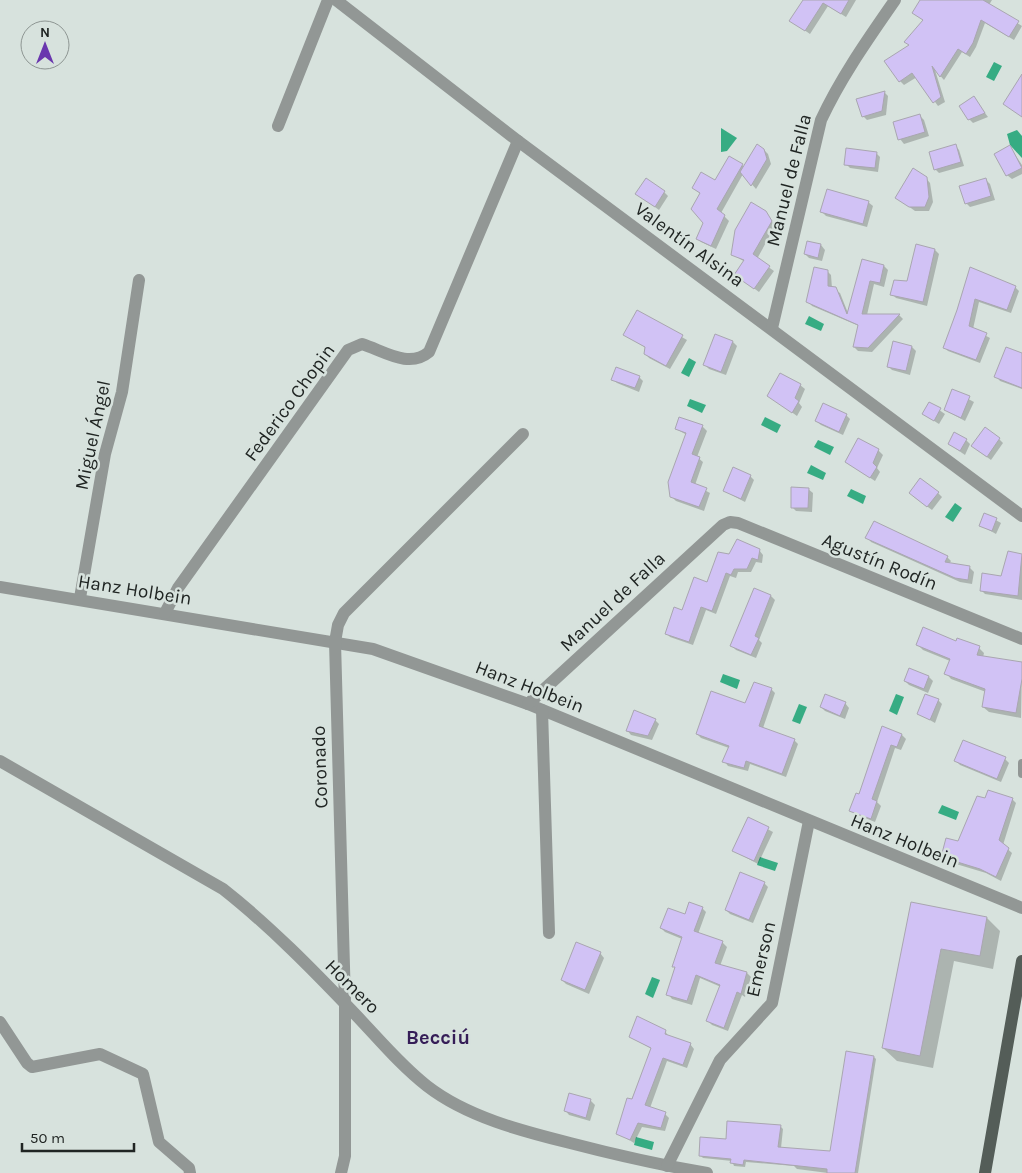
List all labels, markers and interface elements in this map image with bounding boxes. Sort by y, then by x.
north arrow [20,20,70,70]
text: N [40,24,50,41]
street label: Manuel de Falla [762,112,816,249]
street label: Valentín Alsina [630,198,748,292]
street label: Federico Chopin [240,340,340,465]
street label: Miguel Ángel [70,378,115,492]
street label: Agustín Rodín [819,529,940,595]
street label: Manuel de Falla [556,547,670,656]
street label: Hanz Holbein [76,570,193,610]
street label: Hanz Holbein [472,656,587,718]
street label: Coronado [308,725,332,809]
street label: Hanz Holbein [847,809,962,873]
street label: Emerson [742,919,780,999]
street label: Homero [321,955,384,1018]
district label: Becciú [406,1026,470,1049]
scale bar [22,1120,135,1152]
text: 50 m [30,1129,65,1147]

